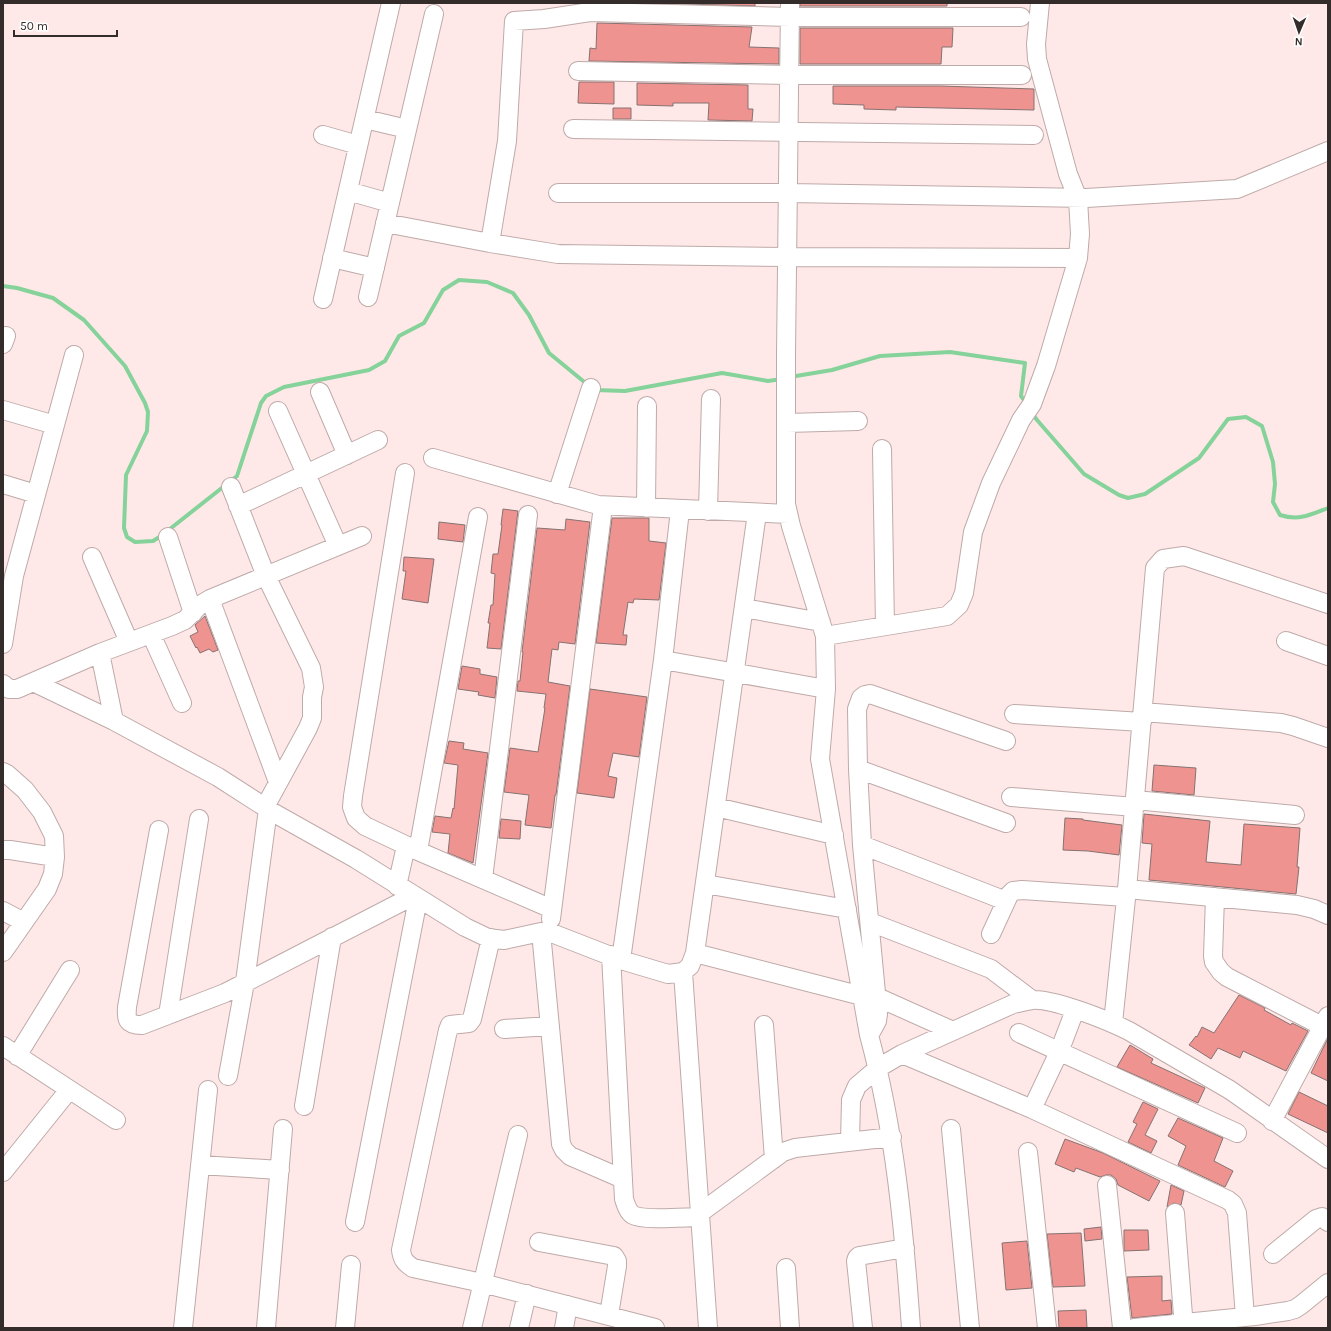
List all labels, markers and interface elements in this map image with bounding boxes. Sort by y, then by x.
scale bar [14,12,117,38]
north arrow [1279,12,1319,52]
text: 50 m [20,19,48,33]
text: N [1294,35,1303,48]

